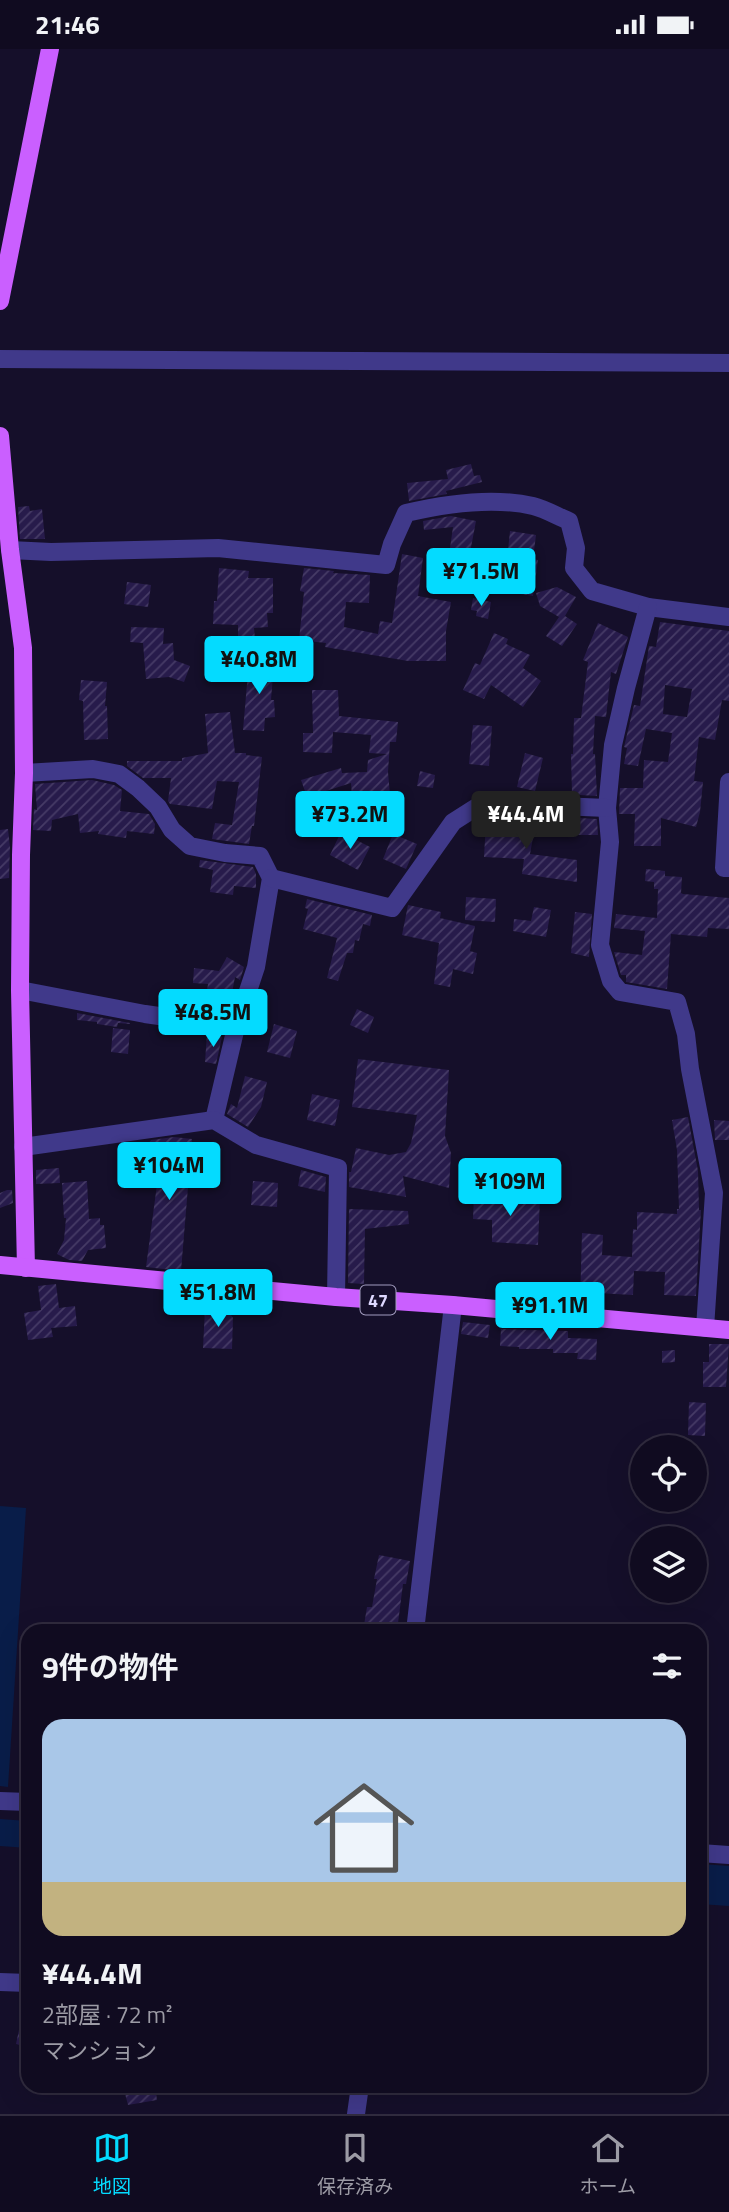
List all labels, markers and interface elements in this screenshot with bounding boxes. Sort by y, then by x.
text: 21:46 [35,5,100,44]
pin: ¥71.5M [424,549,538,608]
text: ¥71.5M [442,553,520,588]
pin: ¥40.8M [202,637,316,696]
text: ¥40.8M [220,641,298,676]
pin: ¥73.2M [293,791,407,851]
pin: ¥44.4M [469,791,583,851]
text: ¥73.2M [311,796,389,831]
text: ¥44.4M [487,796,565,831]
pin: ¥48.5M [156,989,270,1049]
text: ¥48.5M [174,994,252,1029]
pin: ¥104M [120,1143,218,1202]
text: ¥104M [133,1147,205,1182]
pin: ¥109M [461,1159,559,1218]
text: ¥109M [474,1163,546,1198]
pin: ¥51.8M [161,1269,275,1329]
text: ¥51.8M [179,1274,257,1309]
pin: ¥91.1M [493,1283,607,1342]
road number: 47 [360,1285,396,1315]
text: ¥91.1M [511,1287,589,1322]
map controls [630,1435,707,1603]
button: locate [630,1435,707,1512]
button: layers [630,1526,707,1603]
text: 9件の物件 [42,1644,179,1690]
icon: filters [648,1647,686,1685]
icon: home [301,1765,427,1891]
text: ¥44.4M [42,1950,143,1996]
text: 2部屋 · 72 m² [42,1997,172,2032]
text: マンション [42,2033,157,2068]
tab: 地図 [93,2129,131,2200]
tab: 保存済み [317,2129,393,2200]
tab: ホーム [579,2129,636,2200]

